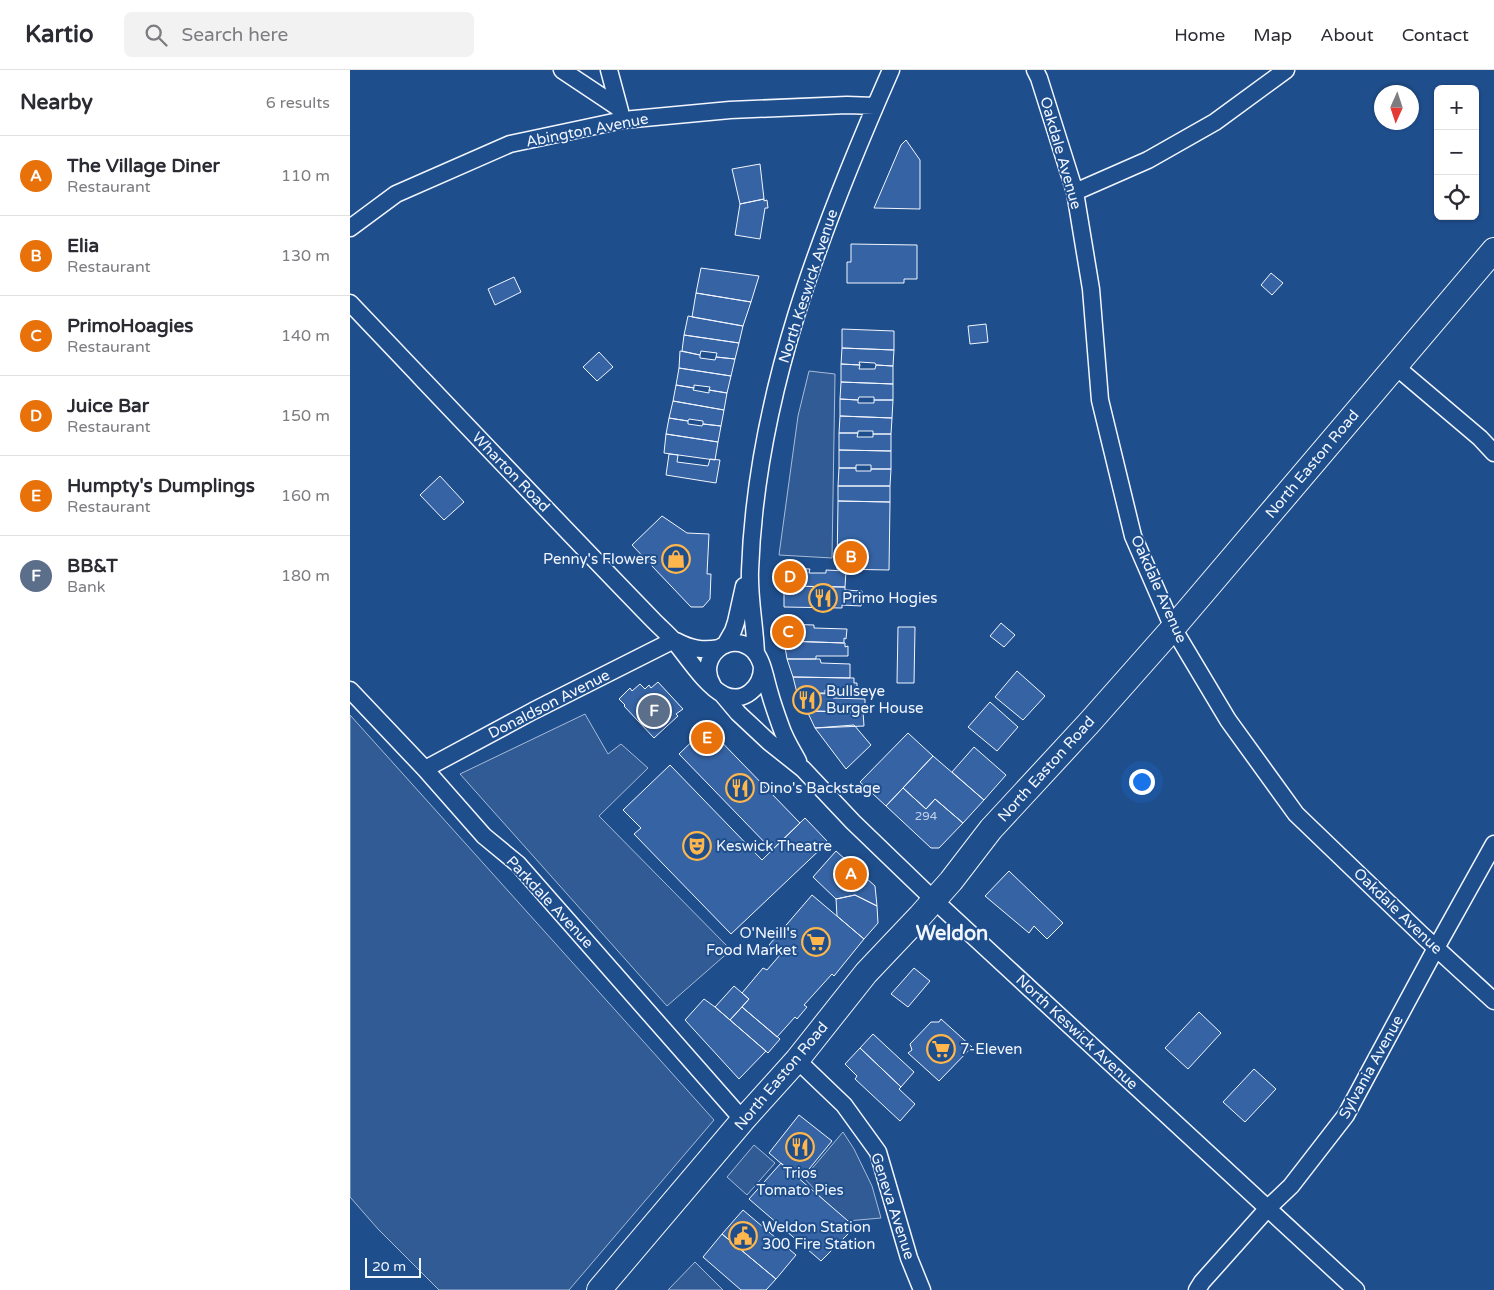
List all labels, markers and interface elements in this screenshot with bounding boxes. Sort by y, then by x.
search box [124,12,474,57]
text: Kartio [25,20,94,49]
icon: search [142,21,170,49]
text: Search here [182,24,288,46]
text: Home [1174,24,1225,46]
text: Map [1253,24,1292,46]
text: About [1320,24,1374,46]
text: Contact [1402,24,1469,46]
north arrow [1374,85,1419,130]
map controls [1434,85,1479,220]
button: + [1434,85,1479,130]
text: Nearby [20,90,93,115]
text: 6 results [266,93,330,113]
street label: Oakdale Avenue [1036,95,1086,211]
street label: Abington Avenue [524,109,650,151]
button: − [1434,130,1479,175]
text: The Village Diner [67,155,220,177]
text: A [30,166,42,186]
text: 110 m [281,166,330,186]
button: locate [1434,175,1479,220]
text: Restaurant [67,177,151,197]
street label: North Keswick Avenue [775,207,841,365]
text: Elia [67,235,99,257]
text: B [30,246,42,266]
text: 130 m [281,246,330,266]
text: Restaurant [67,257,151,277]
text: PrimoHoagies [67,315,193,337]
text: C [30,326,42,346]
text: 140 m [281,326,330,346]
text: Restaurant [67,337,151,357]
text: Juice Bar [67,395,149,417]
text: D [30,406,42,426]
text: 150 m [281,406,330,426]
street label: North Easton Road [1261,406,1363,522]
text: Restaurant [67,417,151,437]
street label: Wharton Road [468,428,554,516]
text: Humpty's Dumplings [67,475,255,497]
text: E [31,486,41,506]
text: 160 m [281,486,330,506]
text: Restaurant [67,497,151,517]
street label: Oakdale Avenue [1127,532,1191,646]
pin: B [835,538,867,576]
shop icon: Penny's Flowers [661,544,691,574]
place label: Penny's Flowers [543,550,657,568]
text: BB&T [67,555,118,577]
pin: D [774,558,806,596]
text: F [31,566,41,586]
text: 180 m [281,566,330,586]
text: Bank [67,577,106,597]
restaurant icon: Primo Hogies [808,583,838,613]
place label: Primo Hogies [842,589,937,607]
pin: C [772,613,804,651]
street label: Donaldson Avenue [485,666,613,742]
place label: Bullseye Burger House [826,682,924,717]
restaurant icon: Bullseye Burger House [792,685,822,715]
pin: F [638,692,670,730]
street label: North Easton Road [994,712,1098,826]
pin: E [691,719,723,757]
your location [1129,769,1155,795]
restaurant icon: Dino's Backstage [725,773,755,803]
place label: Dino's Backstage [759,779,881,797]
house number: 294 [915,809,938,823]
theatre icon: Keswick Theatre [682,831,712,861]
place label: Keswick Theatre [716,837,832,855]
street label: Parkdale Avenue [503,852,597,952]
pin: A [835,855,867,893]
street label: Oakdale Avenue [1350,864,1446,958]
district label: Weldon [916,922,988,946]
place label: O'Neill's Food Market [706,924,797,959]
supermarket icon: O'Neill's Food Market [801,927,831,957]
street label: North Keswick Avenue [1012,971,1142,1093]
street label: Sylvania Avenue [1335,1012,1407,1122]
street label: North Easton Road [730,1018,832,1134]
supermarket icon: 7-Eleven [926,1034,956,1064]
place label: 7-Eleven [960,1040,1022,1058]
restaurant icon: Trios Tomato Pies [785,1132,815,1162]
street label: Geneva Avenue [867,1150,919,1262]
place label: Trios Tomato Pies [756,1164,844,1199]
place label: Weldon Station 300 Fire Station [762,1218,875,1253]
public building icon: Weldon Station 300 Fire Station [728,1221,758,1251]
scale bar [365,1255,421,1278]
text: 20 m [372,1258,406,1275]

